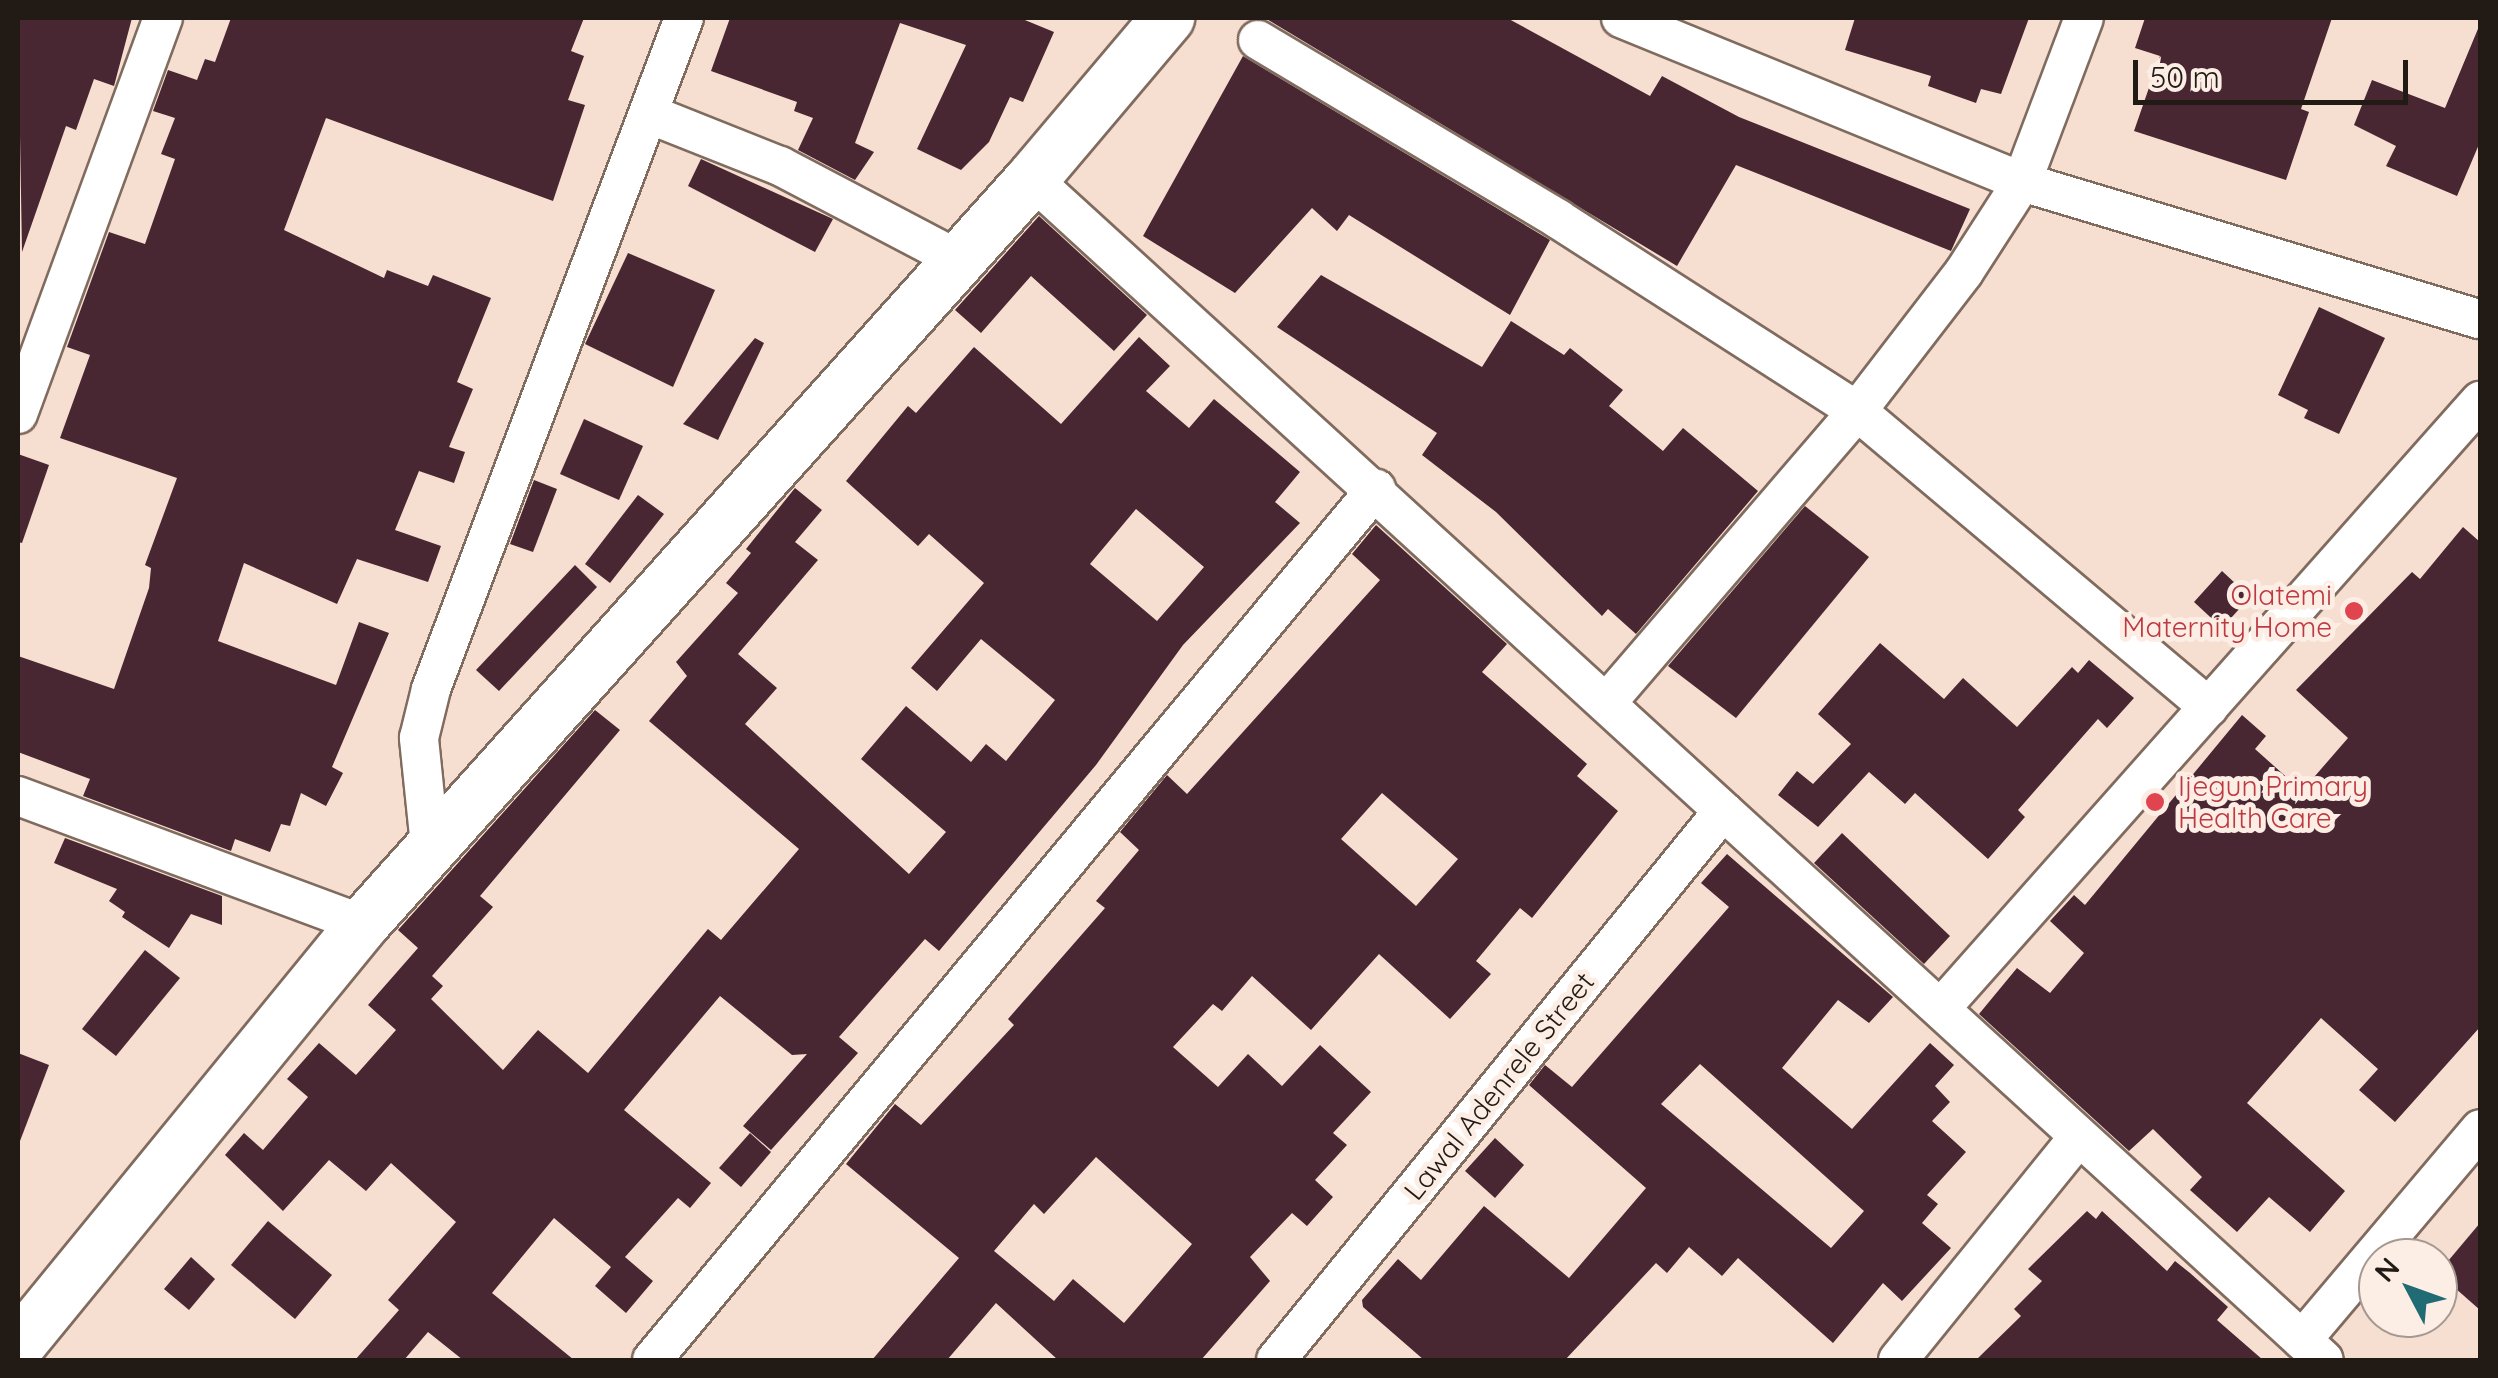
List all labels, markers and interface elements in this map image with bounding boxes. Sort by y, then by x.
scale bar [2138,40,2413,102]
text: 50 m [2150,58,2220,96]
place label: Olatemi Maternity Home [2122,578,2332,644]
marker: Olatemi Maternity Home [2341,598,2367,624]
place label: Ijegun Primary Health Care [2178,769,2368,835]
marker: Ijegun Primary Health Care [2142,789,2168,815]
street label: Lawal Adenrele Street [1397,965,1601,1207]
north arrow [2358,1238,2458,1338]
text: N [2367,1250,2406,1289]

